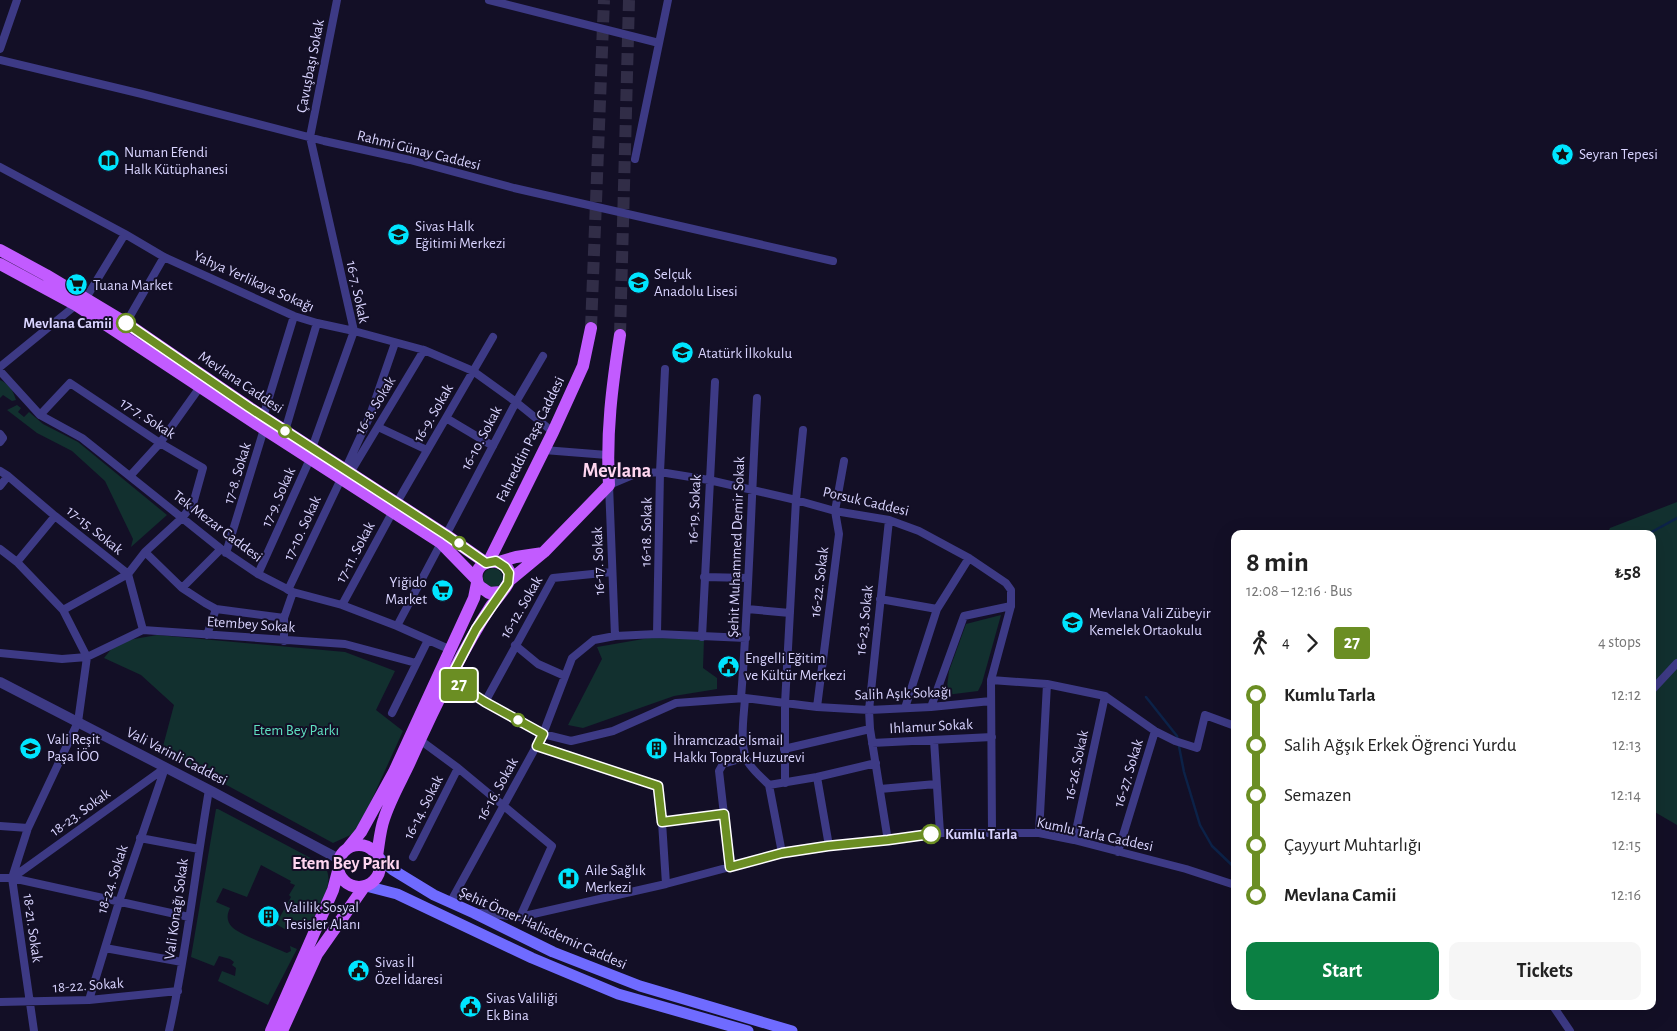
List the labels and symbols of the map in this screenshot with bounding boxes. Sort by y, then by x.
street label: Çavuşbaşı Sokak [294,18,327,114]
street label: Rahmi Günay Caddesi [356,128,482,173]
place icon: Seyran Tepesi [1551,142,1575,166]
place label: Numan Efendi Halk Kütüphanesi [124,145,228,177]
place label: Seyran Tepesi [1579,147,1658,162]
library icon: Numan Efendi Halk Kütüphanesi [96,149,120,173]
place label: Sivas Halk Eğitimi Merkezi [415,219,506,251]
school or university icon: Sivas Halk Eğitimi Merkezi [387,223,411,247]
street label: Yahya Yerlikaya Sokağı [191,248,316,315]
street label: 16-7. Sokak [344,260,371,325]
place label: Selçuk Anadolu Lisesi [654,267,738,299]
school or university icon: Selçuk Anadolu Lisesi [626,271,650,295]
supermarket icon: Tuana Market [65,273,89,297]
place label: Tuana Market [93,278,173,293]
marker: Mevlana Camii [116,313,136,333]
place label: Mevlana Camii [23,316,112,331]
school or university icon: Atatürk İlkokulu [670,341,694,365]
place label: Atatürk İlkokulu [698,344,792,361]
street label: Mevlana Caddesi [196,349,286,416]
street label: 16-8. Sokak [352,374,398,437]
street label: Fahreddin Paşa Caddesi [494,374,567,504]
street label: 16-9. Sokak [411,382,456,445]
street label: 17-7. Sokak [117,395,178,442]
street label: 16-10. Sokak [458,404,505,473]
unlabelled marker [278,424,292,438]
street label: 17-8. Sokak [221,440,254,506]
street label: Şehit Muhammed Demir Sokak [726,456,747,638]
district label: Mevlana [583,461,652,481]
street label: 17-9. Sokak [259,465,298,529]
street label: 16-19. Sokak [685,474,704,544]
street label: Porsuk Caddesi [821,484,911,519]
street label: Tek Mezar Caddesi [170,488,265,565]
street label: 17-10. Sokak [281,493,324,563]
street label: 16-18. Sokak [638,497,655,567]
street label: 17-15. Sokak [64,503,126,558]
street label: 17-11. Sokak [333,519,378,585]
street label: 16-17. Sokak [590,526,607,596]
unlabelled marker [452,536,466,550]
street label: 16-22. Sokak [808,546,831,618]
street label: 16-12. Sokak [498,573,545,641]
place label: Yiğido Market [385,575,427,607]
supermarket icon: Yiğido Market [431,579,455,603]
street label: 16-23. Sokak [853,584,876,656]
place label: Mevlana Vali Zübeyir Kemelek Ortaokulu [1089,606,1211,638]
school or university icon: Mevlana Vali Zübeyir Kemelek Ortaokulu [1061,610,1085,634]
street label: Etembey Sokak [206,614,296,635]
place label: Engelli Eğitim ve Kültür Merkezi [745,651,846,683]
public building icon: Engelli Eğitim ve Kültür Merkezi [717,655,741,679]
line badge: 27 [436,669,482,701]
street label: Salih Aşık Sokağı [854,684,952,703]
unlabelled marker [511,713,525,727]
street label: Ihlamur Sokak [889,717,973,736]
park label: Etem Bey Parkı [253,723,339,738]
street label: Vali Varinli Caddesi [124,725,230,788]
street label: 16-26. Sokak [1062,729,1091,801]
place label: İhramcızade İsmail Hakkı Toprak Huzurevi [673,731,805,765]
place label: Vali Reşit Paşa İÖO [47,732,100,764]
school or university icon: Vali Reşit Paşa İÖO [19,736,43,760]
building icon: İhramcızade İsmail Hakkı Toprak Huzurevi [645,737,669,761]
street label: 16-27. Sokak [1111,737,1146,809]
street label: 16-16. Sokak [474,755,521,823]
street label: 16-14. Sokak [401,773,446,842]
street label: 18-23. Sokak [47,786,113,839]
street label: Kumlu Tarla Caddesi [1035,815,1155,854]
marker: Kumlu Tarla [921,824,941,844]
place label: Kumlu Tarla [945,827,1017,842]
street label: 18-24. Sokak [94,843,131,915]
district label: Etem Bey Parkı [292,855,400,873]
street label: Vali Konağı Sokak [162,857,191,961]
place label: Aile Sağlık Merkezi [585,863,646,895]
hospital icon: Aile Sağlık Merkezi [557,867,581,891]
street label: Şehit Ömer Halisdemir Caddesi [457,883,630,972]
street label: 18-21. Sokak [20,893,45,964]
place label: Valilik Sosyal Tesisler Alanı [284,900,360,932]
building icon: Valilik Sosyal Tesisler Alanı [256,904,280,928]
place label: Sivas İl Özel İdaresi [375,953,443,987]
public building icon: Sivas İl Özel İdaresi [347,959,371,983]
street label: 18-22. Sokak [52,976,124,995]
place label: Sivas Valiliği Ek Bina [486,991,558,1023]
public building icon: Sivas Valiliği Ek Bina [458,995,482,1019]

